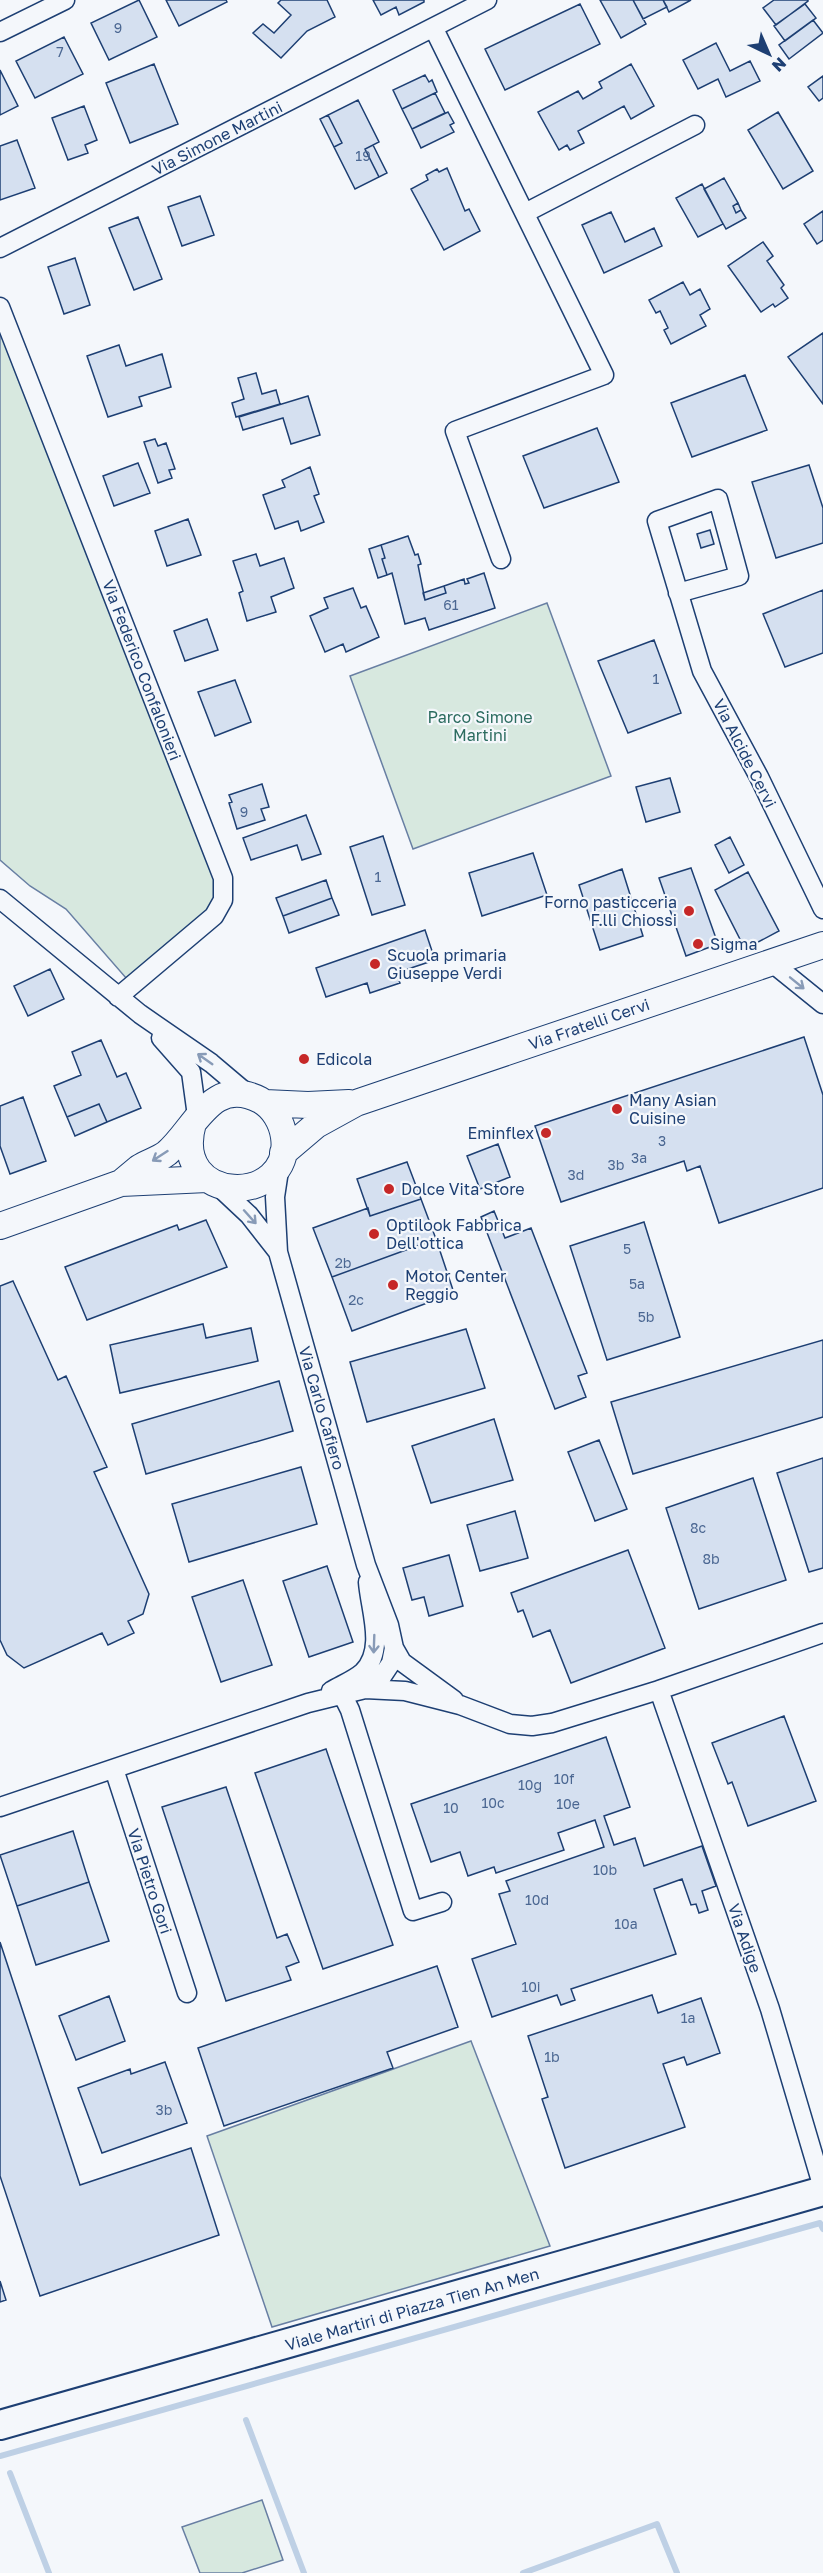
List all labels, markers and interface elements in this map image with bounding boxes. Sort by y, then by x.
house number: 9 [114,19,122,36]
north arrow [739,24,799,84]
house number: 7 [56,43,64,60]
text: N [768,53,791,76]
street label: Via Simone Martini [148,96,286,180]
house number: 19 [355,147,371,164]
street label: Via Federico Confalonieri [98,577,186,763]
house number: 61 [443,596,459,613]
house number: 1 [653,670,660,687]
street label: Via Alcide Cervi [709,695,781,811]
park label: Parco Simone Martini [427,707,533,745]
house number: 9 [240,803,248,820]
house number: 1 [375,868,382,885]
place label: Forno pasticceria F.lli Chiossi [544,892,677,930]
marker: Forno pasticceria F.lli Chiossi [682,904,696,918]
place label: Sigma [710,934,758,954]
marker: Sigma [691,937,705,951]
place label: Scuola primaria Giuseppe Verdi [387,945,507,983]
marker: Scuola primaria Giuseppe Verdi [368,957,382,971]
one-way arrow [789,977,805,990]
street label: Via Fratelli Cervi [526,994,652,1054]
place label: Edicola [316,1049,372,1069]
marker: Edicola [297,1052,311,1066]
one-way arrow [197,1053,214,1065]
place label: Many Asian Cuisine [629,1090,717,1128]
marker: Many Asian Cuisine [610,1102,624,1116]
place label: Eminflex [467,1123,534,1143]
marker: Eminflex [539,1126,553,1140]
house number: 3 [658,1132,666,1149]
house number: 3a [631,1149,647,1166]
one-way arrow [152,1151,169,1163]
house number: 3b [608,1156,624,1173]
house number: 3d [568,1166,584,1183]
place label: Dolce Vita Store [401,1179,525,1199]
marker: Dolce Vita Store [382,1182,396,1196]
one-way arrow [243,1209,256,1225]
place label: Optilook Fabbrica Dell'ottica [386,1215,522,1253]
marker: Optilook Fabbrica Dell'ottica [367,1227,381,1241]
house number: 5 [623,1240,631,1257]
house number: 2b [335,1254,351,1271]
place label: Motor Center Reggio [405,1266,506,1304]
house number: 5a [629,1275,645,1292]
marker: Motor Center Reggio [386,1278,400,1292]
house number: 2c [348,1291,364,1308]
house number: 5b [638,1308,654,1325]
street label: Via Carlo Cafiero [295,1344,349,1472]
house number: 8c [690,1519,706,1536]
house number: 8b [702,1550,720,1567]
one-way arrow [369,1634,380,1653]
house number: 10f [554,1770,574,1787]
house number: 10g [518,1776,542,1793]
house number: 10c [481,1794,505,1811]
house number: 10e [556,1795,580,1812]
house number: 10 [443,1799,459,1816]
street label: Via Pietro Gori [124,1826,176,1936]
house number: 10b [593,1861,617,1878]
house number: 10d [525,1891,549,1908]
street label: Via Adige [724,1901,766,1975]
house number: 10a [614,1915,638,1932]
house number: 10i [521,1978,541,1995]
house number: 1a [681,2009,695,2026]
house number: 1b [544,2048,560,2065]
house number: 3b [156,2101,172,2118]
street label: Viale Martiri di Piazza Tien An Men [283,2263,541,2355]

